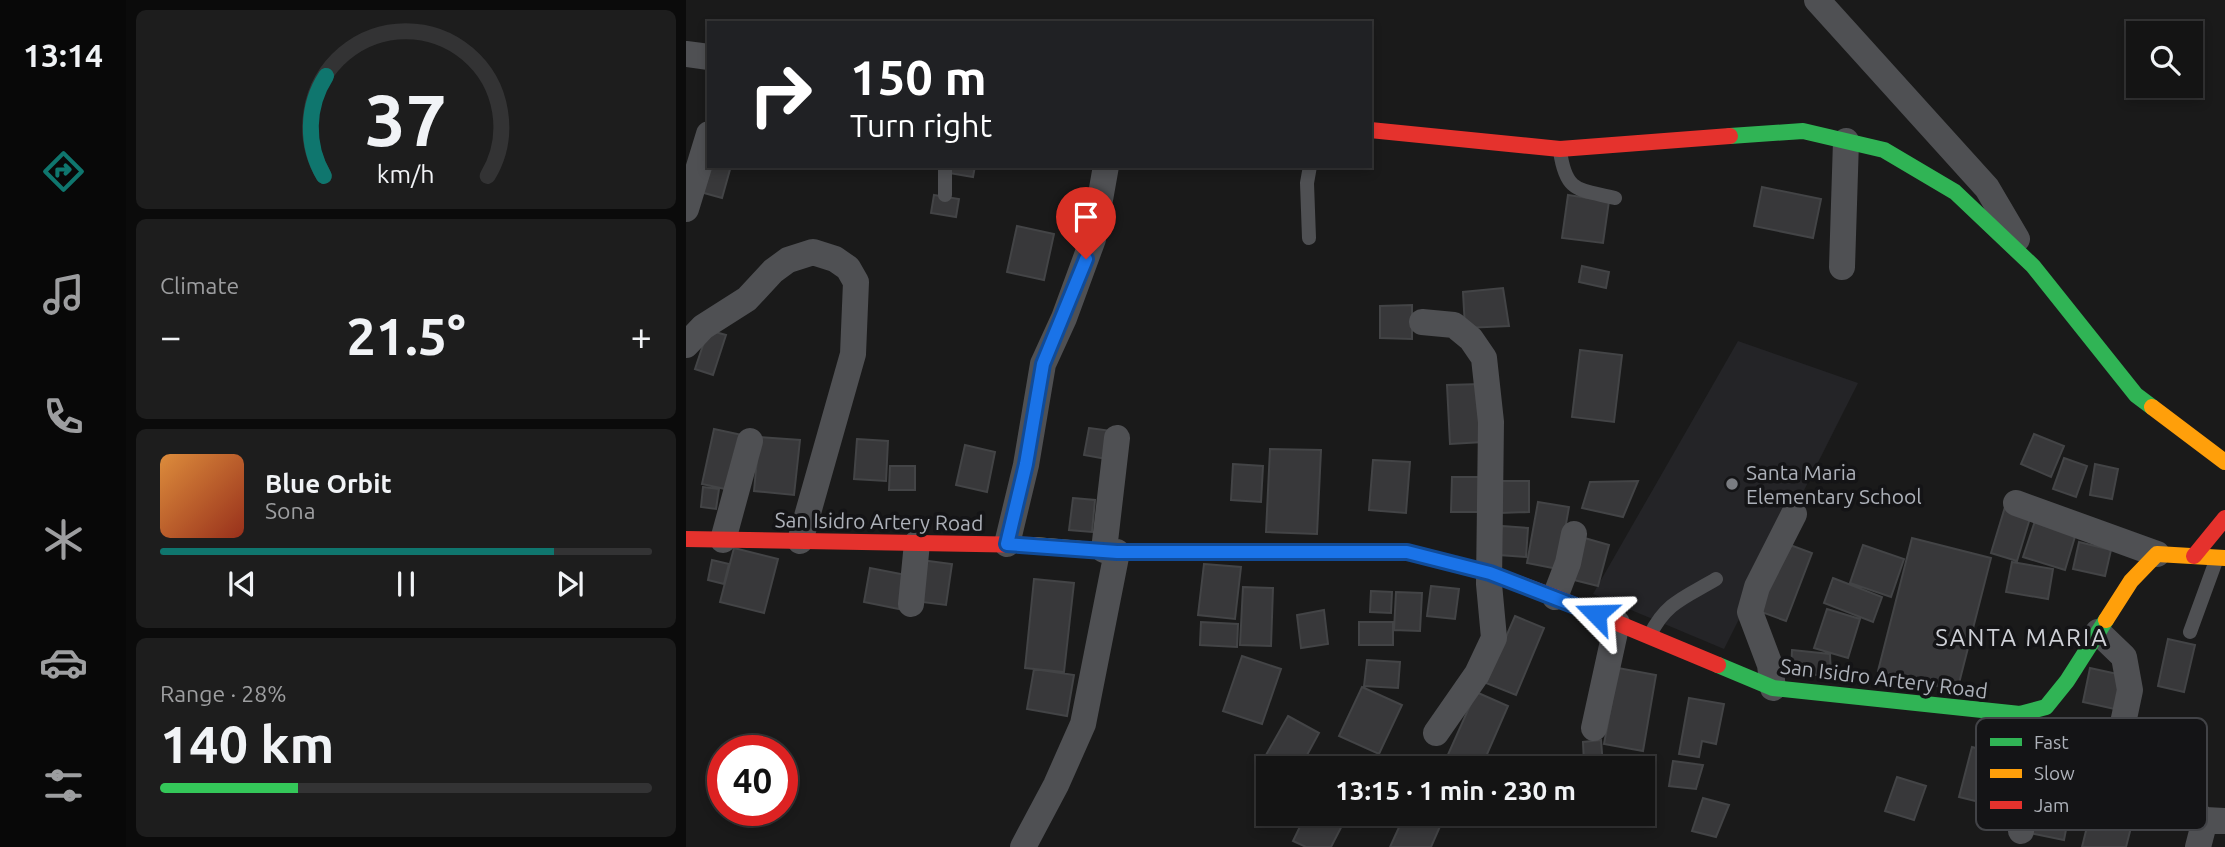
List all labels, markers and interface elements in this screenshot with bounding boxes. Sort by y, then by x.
map controls [2126,21,2203,98]
button: search [2126,21,2203,98]
text: 13:14 [23,37,103,73]
icon: right [735,49,826,140]
text: 150 m [850,49,987,104]
text: 37 [365,78,447,160]
text: Turn right [850,107,992,143]
icon: directions [39,147,88,196]
text: km/h [377,159,435,187]
pin [1056,187,1116,259]
icon: arrive [1067,198,1105,236]
icon: music [39,270,88,319]
text: Climate [160,273,239,298]
text: 21.5° [346,307,466,365]
text: − [160,315,181,357]
text: + [631,315,652,357]
icon: phone [39,392,88,441]
place label: Santa Maria Elementary School [1746,460,1922,508]
text: Blue Orbit [265,469,392,498]
marker: Santa Maria Elementary School [1724,476,1740,492]
text: Sona [265,498,315,523]
street label: San Isidro Artery Road [774,507,984,535]
icon: climate [39,515,88,564]
icon: previous [223,565,261,603]
icon: pause [387,565,425,603]
icon: next [551,565,589,603]
position arrow [1559,577,1633,651]
district label: SANTA MARIA [1935,624,2109,651]
icon: car [39,638,88,687]
street label: San Isidro Artery Road [1779,653,1989,703]
text: Range · 28% [160,681,287,706]
text: 140 km [160,715,334,773]
legend [1976,718,2207,830]
text: Fast [2034,731,2069,753]
speed limit sign: 40 [707,735,798,826]
icon: filters [39,761,88,810]
text: Slow [2034,762,2075,784]
text: 13:15 · 1 min · 230 m [1335,776,1576,805]
text: Jam [2034,794,2070,816]

